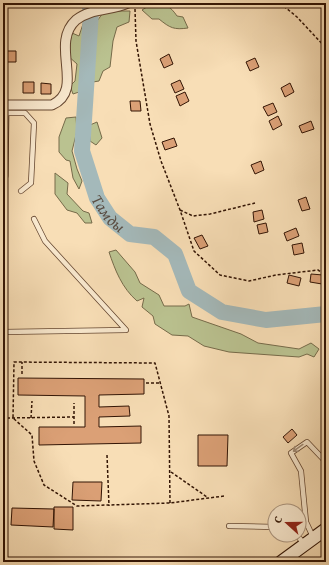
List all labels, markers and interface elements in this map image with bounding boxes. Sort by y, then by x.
water label: Тамды [86,189,131,238]
one-way arrow [293,444,304,452]
north arrow [267,503,307,543]
text: С [269,514,286,525]

